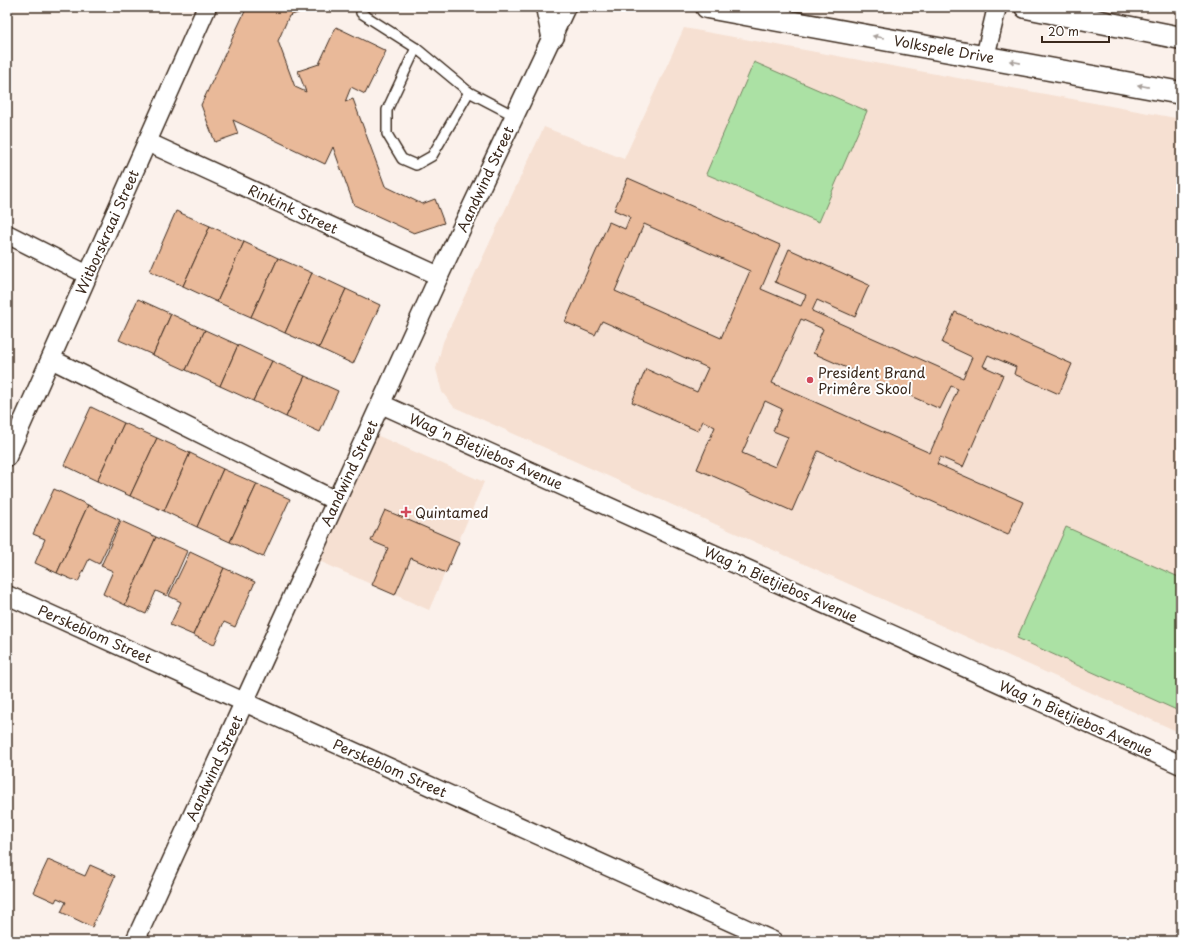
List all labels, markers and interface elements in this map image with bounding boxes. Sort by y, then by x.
scale bar [1042,18,1109,44]
text: 20 m [1048,22,1079,40]
street label: Volkspele Drive [892,30,996,68]
one-way arrow [872,34,884,40]
one-way arrow [1009,59,1021,65]
one-way arrow [1136,83,1149,89]
street label: Aandwind Street [451,122,519,235]
street label: Witborskraai Street [70,166,144,298]
street label: Rinkink Street [245,179,342,239]
place label: President Brand Primêre Skool [818,362,926,399]
marker: President Brand Primêre Skool [805,375,815,385]
street label: Wag 'n Bietjiebos Avenue [406,408,567,495]
street label: Aandwind Street [315,416,383,529]
place label: Quintamed [415,502,489,523]
marker: Quintamed [400,506,412,518]
street label: Wag 'n Bietjiebos Avenue [701,541,862,628]
street label: Perskeblom Street [35,600,155,669]
street label: Wag 'n Bietjiebos Avenue [996,675,1157,762]
street label: Aandwind Street [180,711,248,824]
street label: Perskeblom Street [330,734,450,803]

